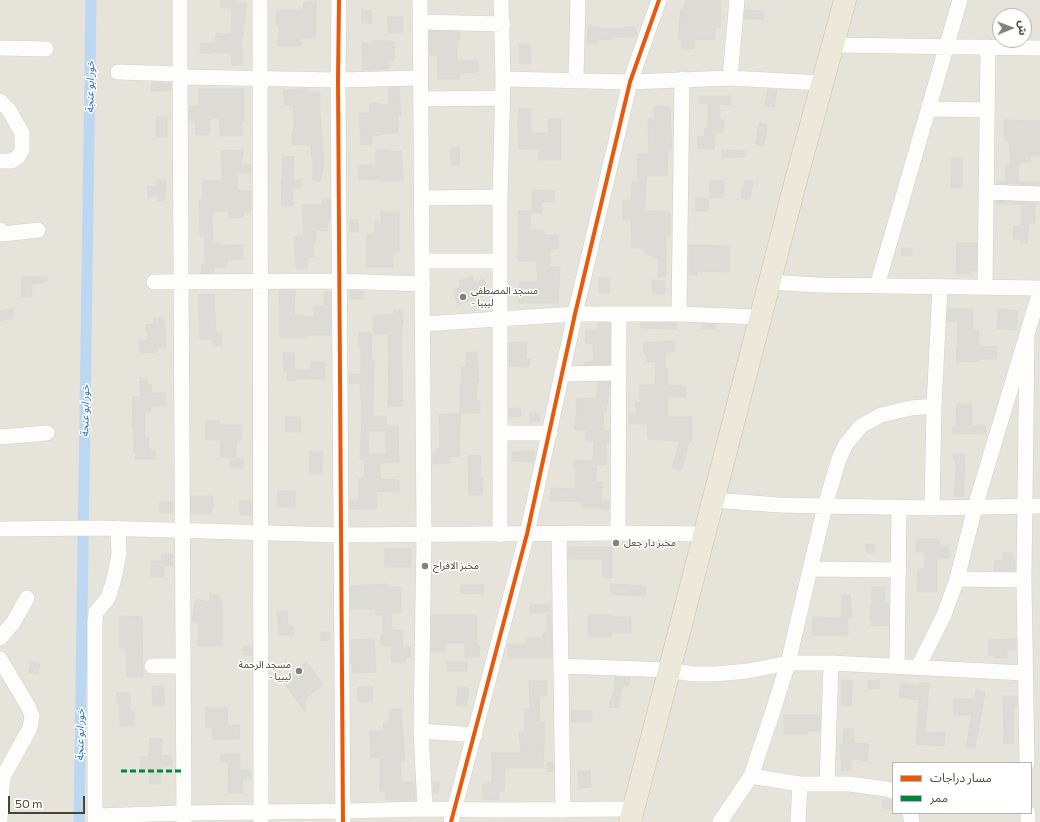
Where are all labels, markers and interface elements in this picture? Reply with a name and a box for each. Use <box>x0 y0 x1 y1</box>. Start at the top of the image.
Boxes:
north arrow <box>992 8 1032 48</box>
text: ش <box>1017 20 1030 35</box>
water label: خور ابو عنجة <box>83 61 97 113</box>
place label: مسجد المصطفى - ليبيا <box>471 285 538 308</box>
marker: مسجد المصطفى - ليبيا <box>458 292 468 302</box>
water label: خور ابو عنجة <box>78 385 92 437</box>
place label: مخبز دار جعل <box>624 537 676 549</box>
marker: مخبز دار جعل <box>611 538 621 548</box>
place label: مخبز الافراح <box>433 560 479 572</box>
marker: مخبز الافراح <box>420 561 430 571</box>
place label: مسجد الرحمة - ليبيا <box>239 659 291 682</box>
marker: مسجد الرحمة - ليبيا <box>294 666 304 676</box>
water label: خور ابو عنجة <box>73 709 87 761</box>
legend <box>892 762 1032 814</box>
text: مسار دراجات <box>930 770 992 784</box>
scale bar <box>10 788 87 814</box>
text: ممر <box>930 790 948 804</box>
text: 50 m <box>15 796 43 810</box>

